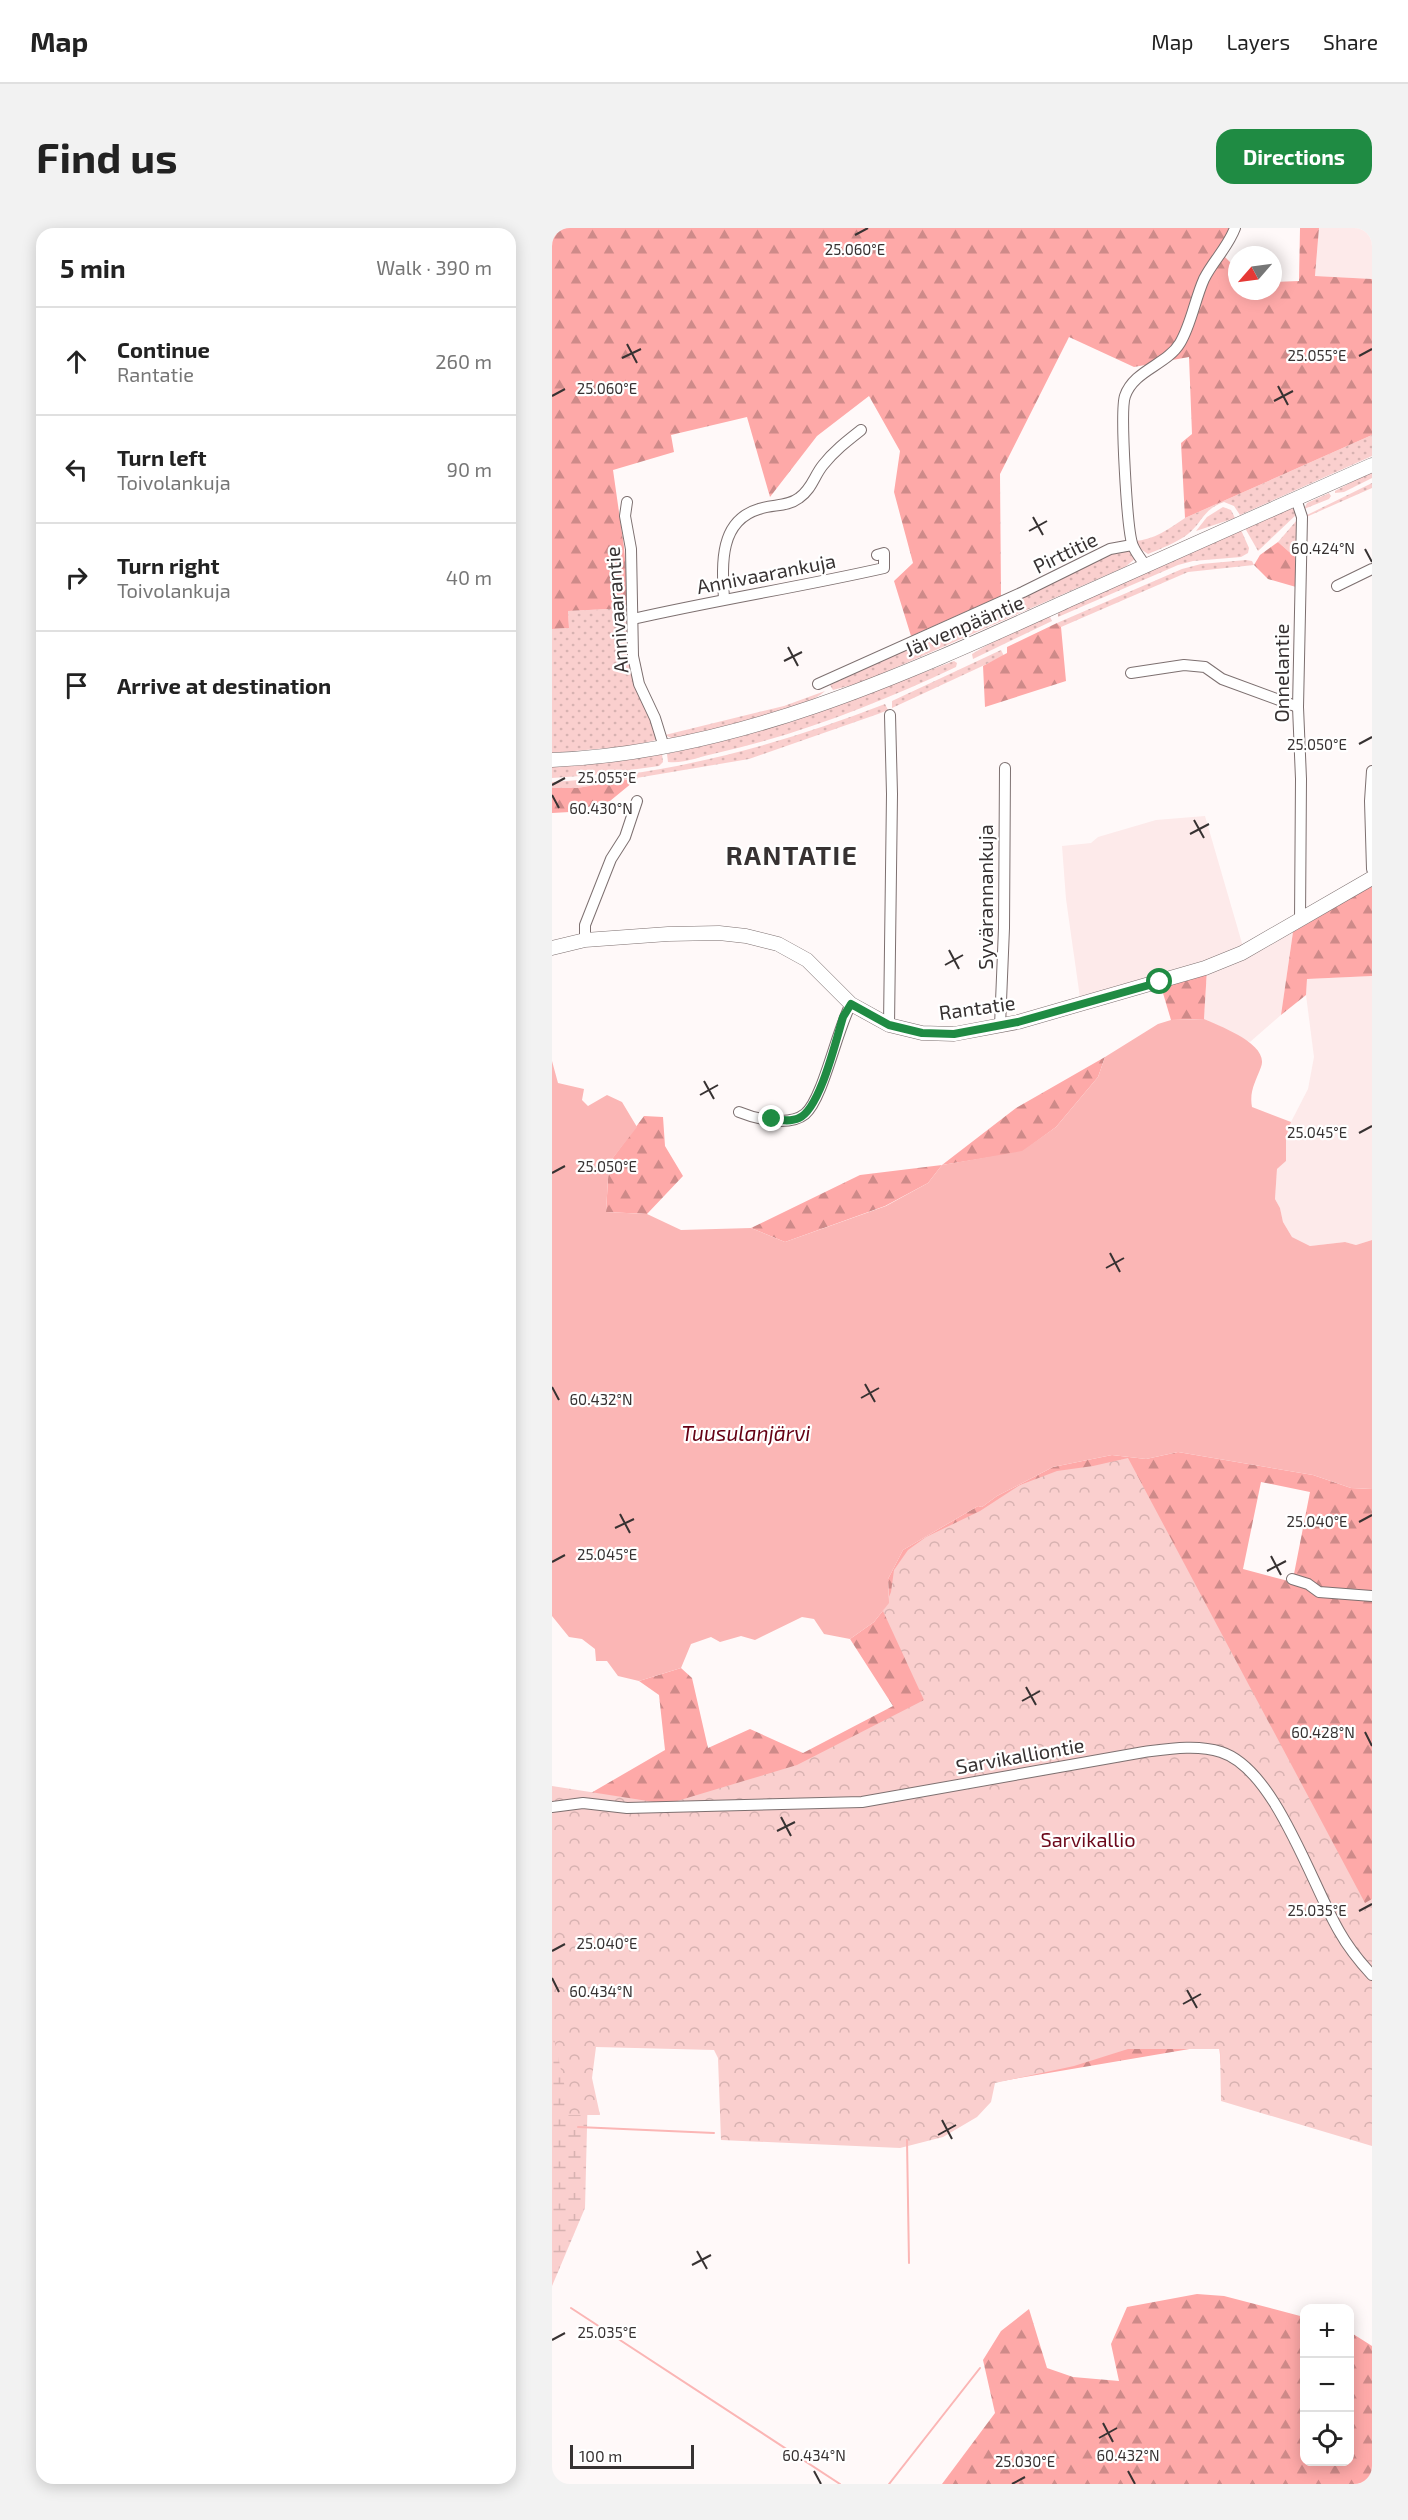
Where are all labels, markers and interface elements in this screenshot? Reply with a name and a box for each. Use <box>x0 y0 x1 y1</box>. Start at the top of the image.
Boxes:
text: Map <box>30 24 88 58</box>
text: Map <box>1151 29 1193 54</box>
text: Layers <box>1226 29 1290 54</box>
text: Share <box>1323 29 1378 54</box>
button: Directions <box>1216 129 1372 184</box>
text: Find us <box>36 131 178 181</box>
text: 25.060°E <box>825 240 885 258</box>
north arrow <box>1228 246 1282 300</box>
text: 5 min <box>60 252 126 283</box>
text: Walk · 390 m <box>376 255 492 279</box>
text: Continue <box>117 336 210 362</box>
icon: ahead <box>60 345 93 378</box>
text: 25.055°E <box>1288 346 1346 364</box>
text: 260 m <box>435 349 492 373</box>
text: Rantatie <box>117 362 194 386</box>
text: 25.060°E <box>577 379 637 397</box>
text: Turn left <box>117 444 206 470</box>
icon: left <box>60 453 93 486</box>
text: 90 m <box>447 457 492 481</box>
text: Toivolankuja <box>117 470 231 494</box>
street label: Pirttitie <box>1029 526 1101 578</box>
text: 60.424°N <box>1291 539 1355 557</box>
street label: Annivaarantie <box>600 546 632 674</box>
street label: Annivaarankuja <box>694 548 838 598</box>
text: Turn right <box>117 552 219 578</box>
icon: right <box>60 561 93 594</box>
text: 40 m <box>446 565 492 589</box>
text: Toivolankuja <box>117 578 231 602</box>
street label: Järvenpääntie <box>901 589 1027 661</box>
street label: Onnelantie <box>1269 623 1293 723</box>
icon: arrive <box>60 669 93 702</box>
text: Arrive at destination <box>117 672 331 698</box>
text: 25.050°E <box>1287 735 1347 753</box>
text: 25.055°E <box>578 768 636 786</box>
text: 60.430°N <box>569 799 633 817</box>
street label: Syvärannankuja <box>973 824 997 970</box>
district label: RANTATIE <box>726 839 858 870</box>
route start <box>1146 968 1172 994</box>
street label: Rantatie <box>937 990 1017 1024</box>
route end <box>758 1105 784 1131</box>
text: 25.045°E <box>1287 1123 1347 1141</box>
text: 25.050°E <box>577 1157 637 1175</box>
text: 60.432°N <box>570 1390 632 1408</box>
water label: Tuusulanjärvi <box>681 1420 811 1446</box>
text: 25.040°E <box>1286 1512 1348 1530</box>
text: 25.045°E <box>577 1545 637 1563</box>
text: 60.428°N <box>1291 1723 1355 1741</box>
street label: Sarvikalliontie <box>954 1732 1086 1778</box>
park label: Sarvikallio <box>1040 1827 1136 1851</box>
text: 25.035°E <box>1287 1901 1347 1919</box>
text: 25.040°E <box>576 1934 638 1952</box>
text: 60.434°N <box>569 1982 633 2000</box>
map controls <box>1300 2304 1354 2466</box>
button: + <box>1300 2304 1354 2358</box>
text: 25.035°E <box>577 2323 637 2341</box>
button: − <box>1300 2358 1354 2412</box>
button: locate <box>1300 2412 1354 2466</box>
scale bar <box>570 2442 694 2470</box>
text: 100 m <box>579 2446 622 2465</box>
text: 60.434°N <box>782 2446 846 2464</box>
text: 60.432°N <box>1097 2446 1159 2464</box>
text: 25.030°E <box>995 2452 1055 2470</box>

